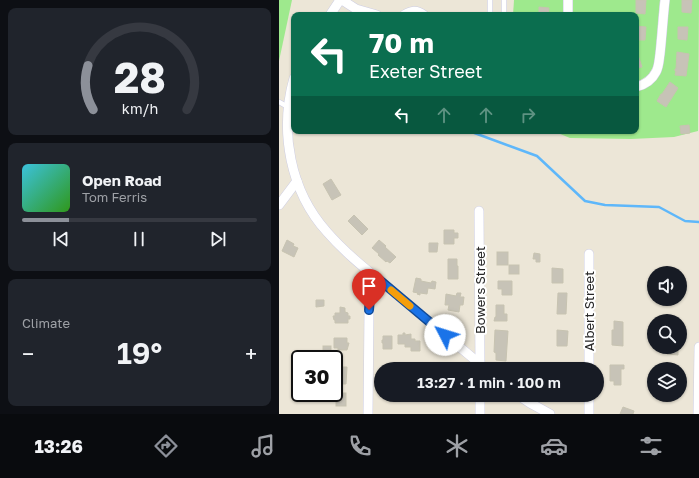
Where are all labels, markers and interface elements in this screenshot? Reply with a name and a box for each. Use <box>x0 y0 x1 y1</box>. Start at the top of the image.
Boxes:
text: 70 m <box>369 26 434 59</box>
icon: left <box>303 28 355 80</box>
text: 28 <box>114 51 166 101</box>
text: Exeter Street <box>369 60 482 82</box>
text: km/h <box>121 99 158 116</box>
icon: left <box>391 104 413 126</box>
icon: ahead <box>433 104 455 126</box>
icon: ahead <box>475 104 497 126</box>
icon: right <box>517 104 539 126</box>
text: Open Road <box>82 171 162 189</box>
text: Tom Ferris <box>82 189 147 205</box>
icon: previous <box>50 228 72 250</box>
icon: pause <box>128 228 150 250</box>
icon: next <box>207 228 229 250</box>
street label: Bowers Street <box>472 246 488 334</box>
map controls <box>647 266 687 402</box>
button: sound <box>647 266 687 306</box>
pin <box>352 269 386 310</box>
street label: Albert Street <box>581 271 597 351</box>
icon: arrive <box>358 275 380 297</box>
position arrow <box>424 314 466 356</box>
button: search <box>647 314 687 354</box>
text: Climate <box>22 315 70 331</box>
text: 19° <box>117 335 162 371</box>
text: − <box>22 340 34 367</box>
text: + <box>245 340 257 367</box>
speed limit sign: 30 <box>291 350 343 402</box>
button: layers <box>647 362 687 402</box>
text: 13:27 · 1 min · 100 m <box>417 373 561 391</box>
icon: directions <box>152 432 180 460</box>
icon: music <box>249 432 277 460</box>
icon: phone <box>346 432 374 460</box>
icon: climate <box>443 432 471 460</box>
icon: car <box>540 432 568 460</box>
icon: filters <box>637 432 665 460</box>
text: 13:26 <box>34 435 83 457</box>

